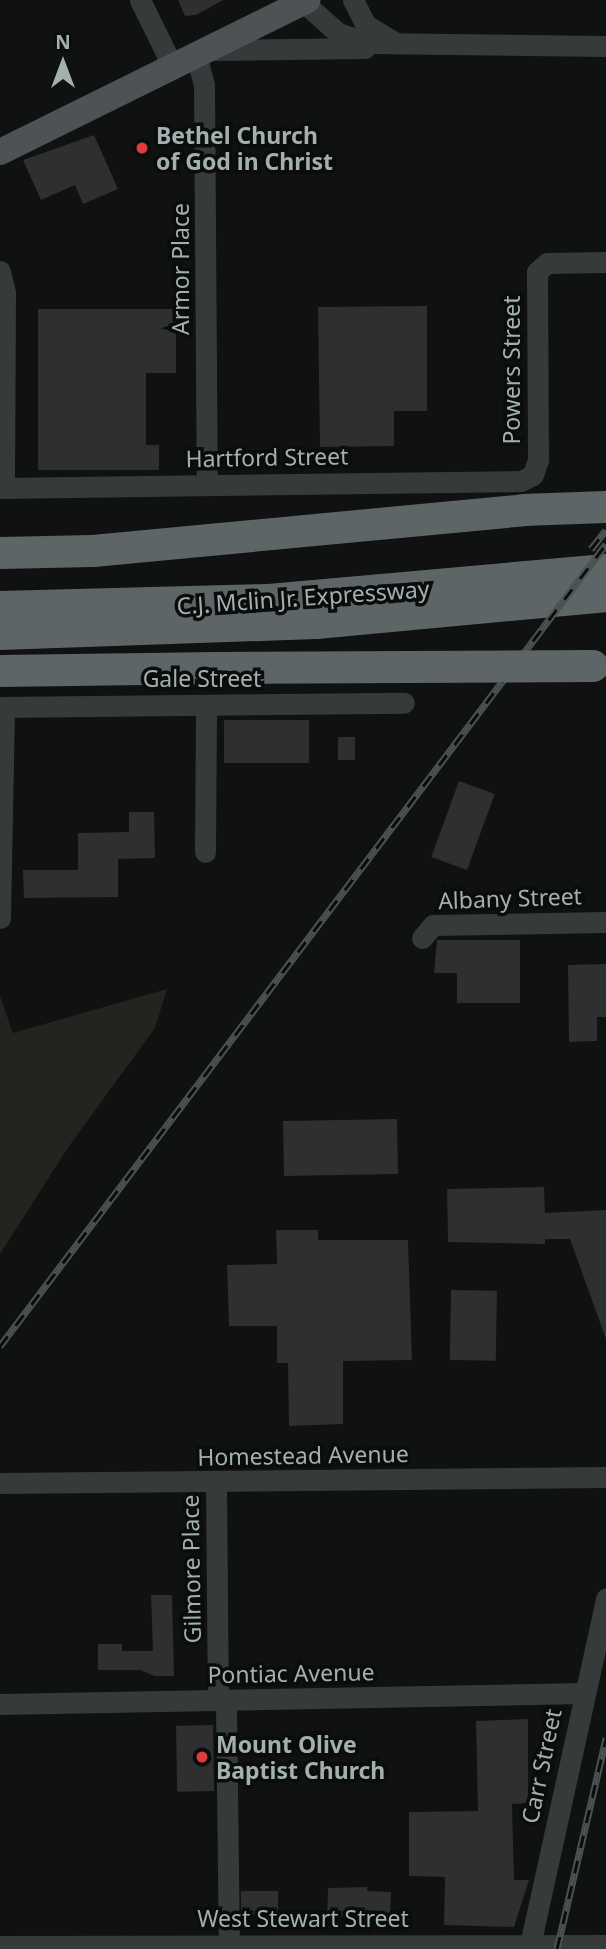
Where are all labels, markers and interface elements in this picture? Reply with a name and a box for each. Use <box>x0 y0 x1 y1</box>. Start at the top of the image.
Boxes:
north arrow <box>28 28 98 98</box>
text: N <box>55 29 71 55</box>
place label: Bethel Church of God in Christ <box>156 121 333 175</box>
marker: Bethel Church of God in Christ <box>134 140 150 156</box>
street label: Armor Place <box>166 203 194 335</box>
street label: Powers Street <box>497 295 525 445</box>
street label: Hartford Street <box>185 442 349 472</box>
street label: C.J. Mclin Jr. Expressway <box>176 574 430 620</box>
street label: Gale Street <box>143 664 261 692</box>
street label: Albany Street <box>438 882 582 914</box>
street label: Homestead Avenue <box>197 1439 409 1471</box>
street label: Gilmore Place <box>176 1494 206 1644</box>
street label: Pontiac Avenue <box>207 1658 375 1688</box>
street label: Carr Street <box>515 1706 567 1826</box>
place label: Mount Olive Baptist Church <box>216 1730 385 1784</box>
marker: Mount Olive Baptist Church <box>194 1749 210 1765</box>
street label: West Stewart Street <box>197 1904 409 1932</box>

